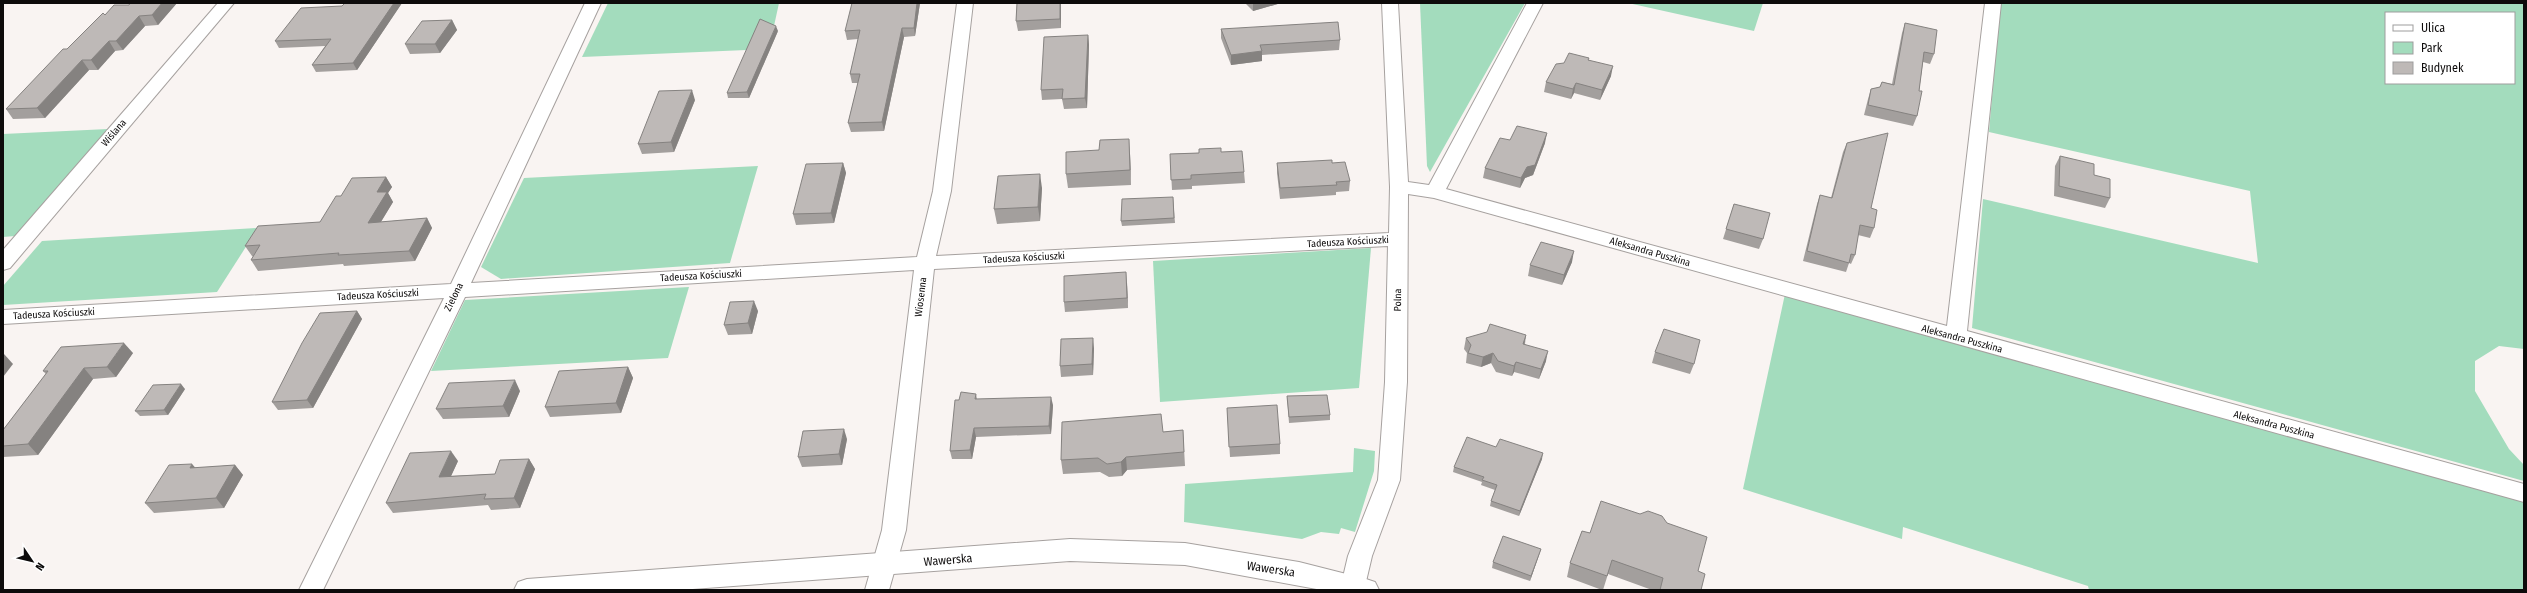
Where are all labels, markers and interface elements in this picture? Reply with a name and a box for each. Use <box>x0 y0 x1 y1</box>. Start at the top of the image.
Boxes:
legend <box>2385 12 2515 84</box>
text: Ulica <box>2421 21 2445 35</box>
text: Park <box>2421 41 2443 55</box>
text: Budynek <box>2421 61 2464 75</box>
street label: Wiślana <box>99 117 129 149</box>
street label: Tadeusza Kościuszki <box>1307 234 1389 250</box>
street label: Aleksandra Puszkina <box>1608 235 1692 269</box>
street label: Tadeusza Kościuszki <box>983 250 1065 266</box>
street label: Tadeusza Kościuszki <box>660 268 742 284</box>
street label: Wiosenna <box>913 276 929 318</box>
street label: Zielona <box>442 281 466 313</box>
street label: Tadeusza Kościuszki <box>337 287 419 303</box>
street label: Polna <box>1392 288 1404 312</box>
street label: Tadeusza Kościuszki <box>13 306 95 322</box>
street label: Aleksandra Puszkina <box>1920 322 2004 356</box>
street label: Aleksandra Puszkina <box>2232 408 2316 442</box>
north arrow <box>12 541 52 581</box>
street label: Wawerska <box>923 551 973 569</box>
street label: Wawerska <box>1246 558 1296 580</box>
text: N <box>33 560 47 573</box>

